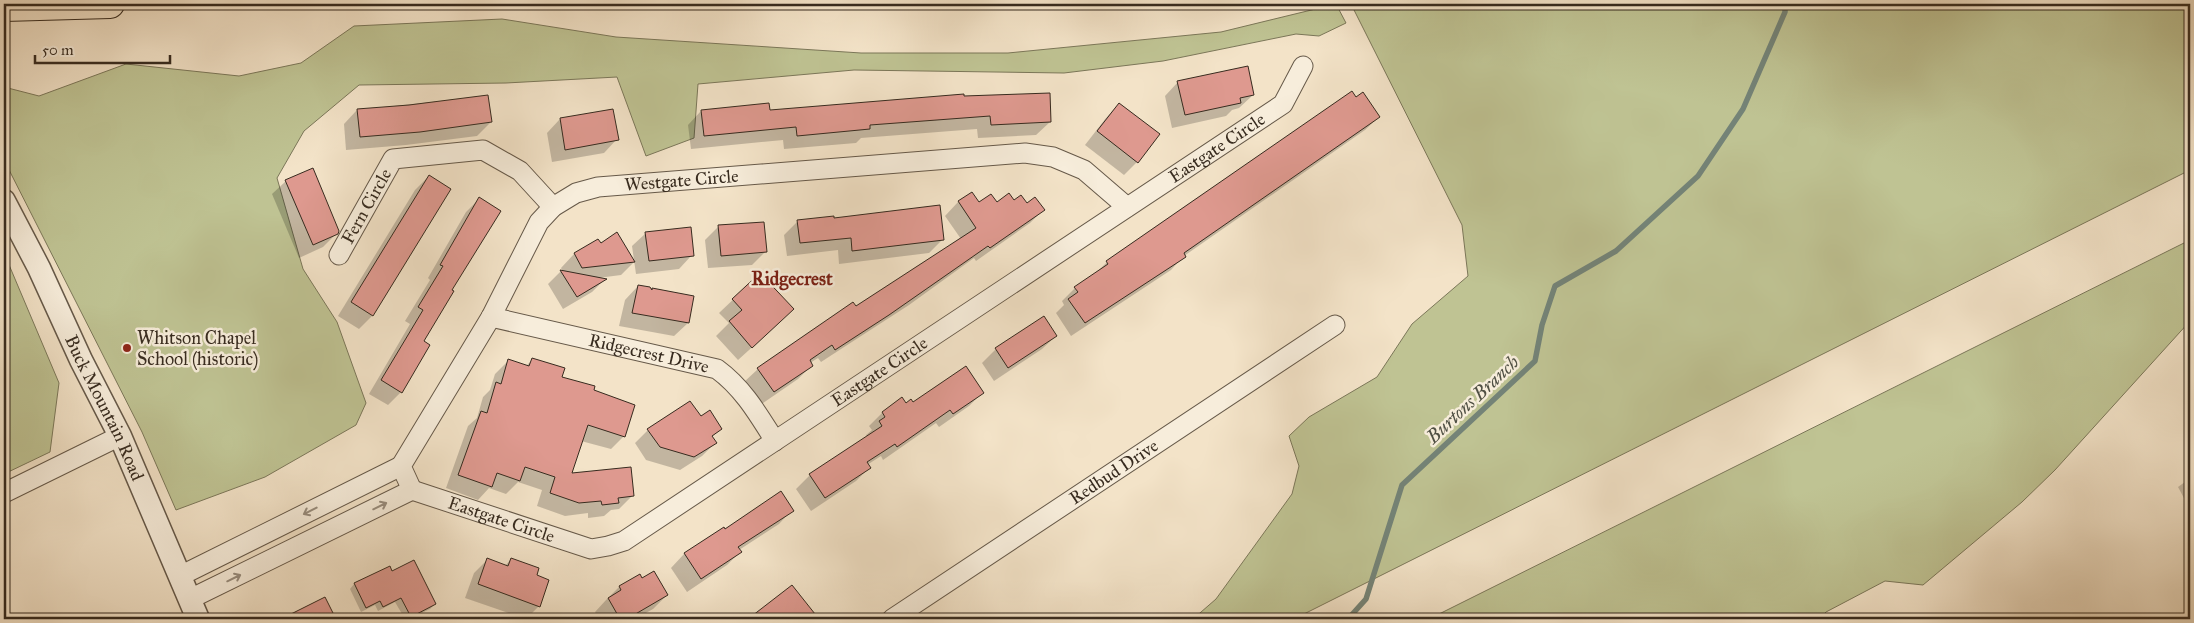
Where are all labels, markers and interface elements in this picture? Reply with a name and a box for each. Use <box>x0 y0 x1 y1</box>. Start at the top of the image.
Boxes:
scale bar <box>35 32 170 64</box>
text: 50 m <box>42 41 74 59</box>
street label: Eastgate Circle <box>1165 108 1269 188</box>
street label: Fern Circle <box>337 165 396 248</box>
street label: Westgate Circle <box>624 165 739 196</box>
district label: Ridgecrest <box>751 267 833 291</box>
place label: Whitson Chapel School (historic) <box>137 327 258 371</box>
street label: Ridgecrest Drive <box>587 329 711 378</box>
street label: Buck Mountain Road <box>60 332 149 484</box>
street label: Eastgate Circle <box>827 332 932 411</box>
marker: Whitson Chapel School (historic) <box>121 342 133 354</box>
water label: Burtons Branch <box>1420 351 1523 449</box>
street label: Redbud Drive <box>1065 435 1162 509</box>
street label: Eastgate Circle <box>445 492 557 547</box>
one-way arrow <box>372 501 387 510</box>
one-way arrow <box>303 507 318 516</box>
one-way arrow <box>226 572 241 582</box>

